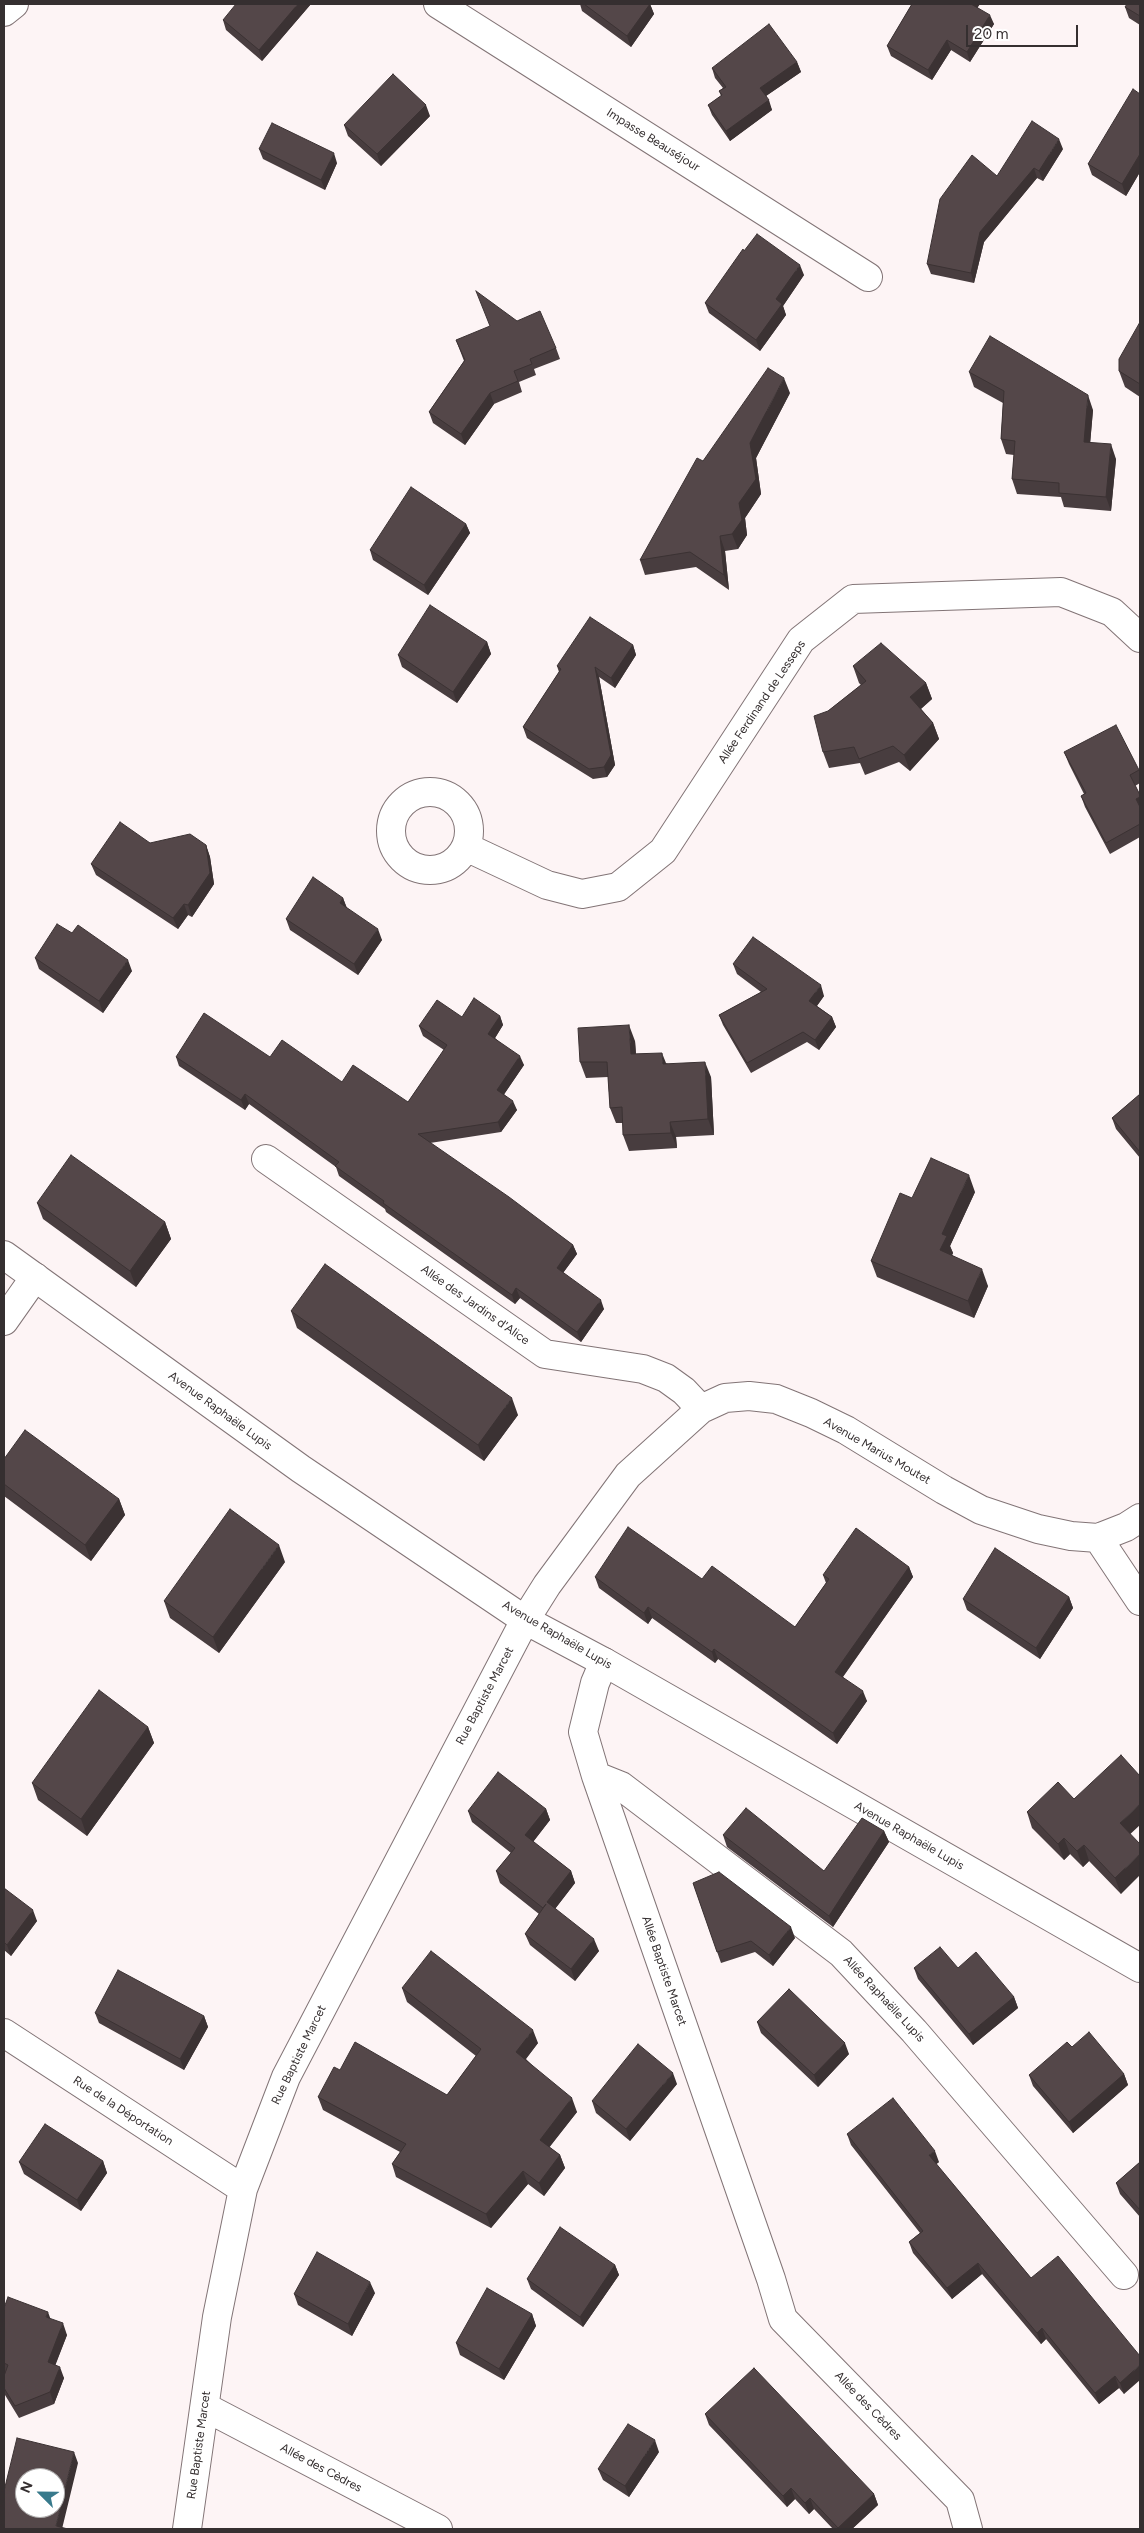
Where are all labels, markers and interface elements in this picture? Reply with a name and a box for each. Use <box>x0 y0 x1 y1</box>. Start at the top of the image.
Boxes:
scale bar <box>969 15 1082 47</box>
text: 20 m <box>974 25 1008 43</box>
street label: Impasse Beauséjour <box>604 105 702 175</box>
street label: Allée Ferdinand de Lesseps <box>715 638 809 766</box>
street label: Allée des Jardins d'Alice <box>418 1262 532 1348</box>
street label: Avenue Raphaële Lupis <box>166 1369 274 1453</box>
street label: Avenue Marius Moutet <box>821 1414 933 1488</box>
street label: Avenue Raphaële Lupis <box>500 1598 614 1672</box>
street label: Rue Baptiste Marcet <box>453 1644 517 1748</box>
street label: Avenue Raphaële Lupis <box>852 1799 966 1873</box>
street label: Allée Baptiste Marcet <box>638 1914 690 2028</box>
street label: Allée Raphaëlle Lupis <box>840 1953 928 2045</box>
street label: Rue Baptiste Marcet <box>269 2003 329 2107</box>
street label: Rue de la Déportation <box>70 2073 176 2149</box>
street label: Allée des Cèdres <box>832 2369 904 2443</box>
street label: Rue Baptiste Marcet <box>184 2390 214 2500</box>
street label: Allée des Cèdres <box>278 2440 364 2496</box>
north arrow <box>15 2468 65 2518</box>
text: N <box>17 2479 37 2496</box>

